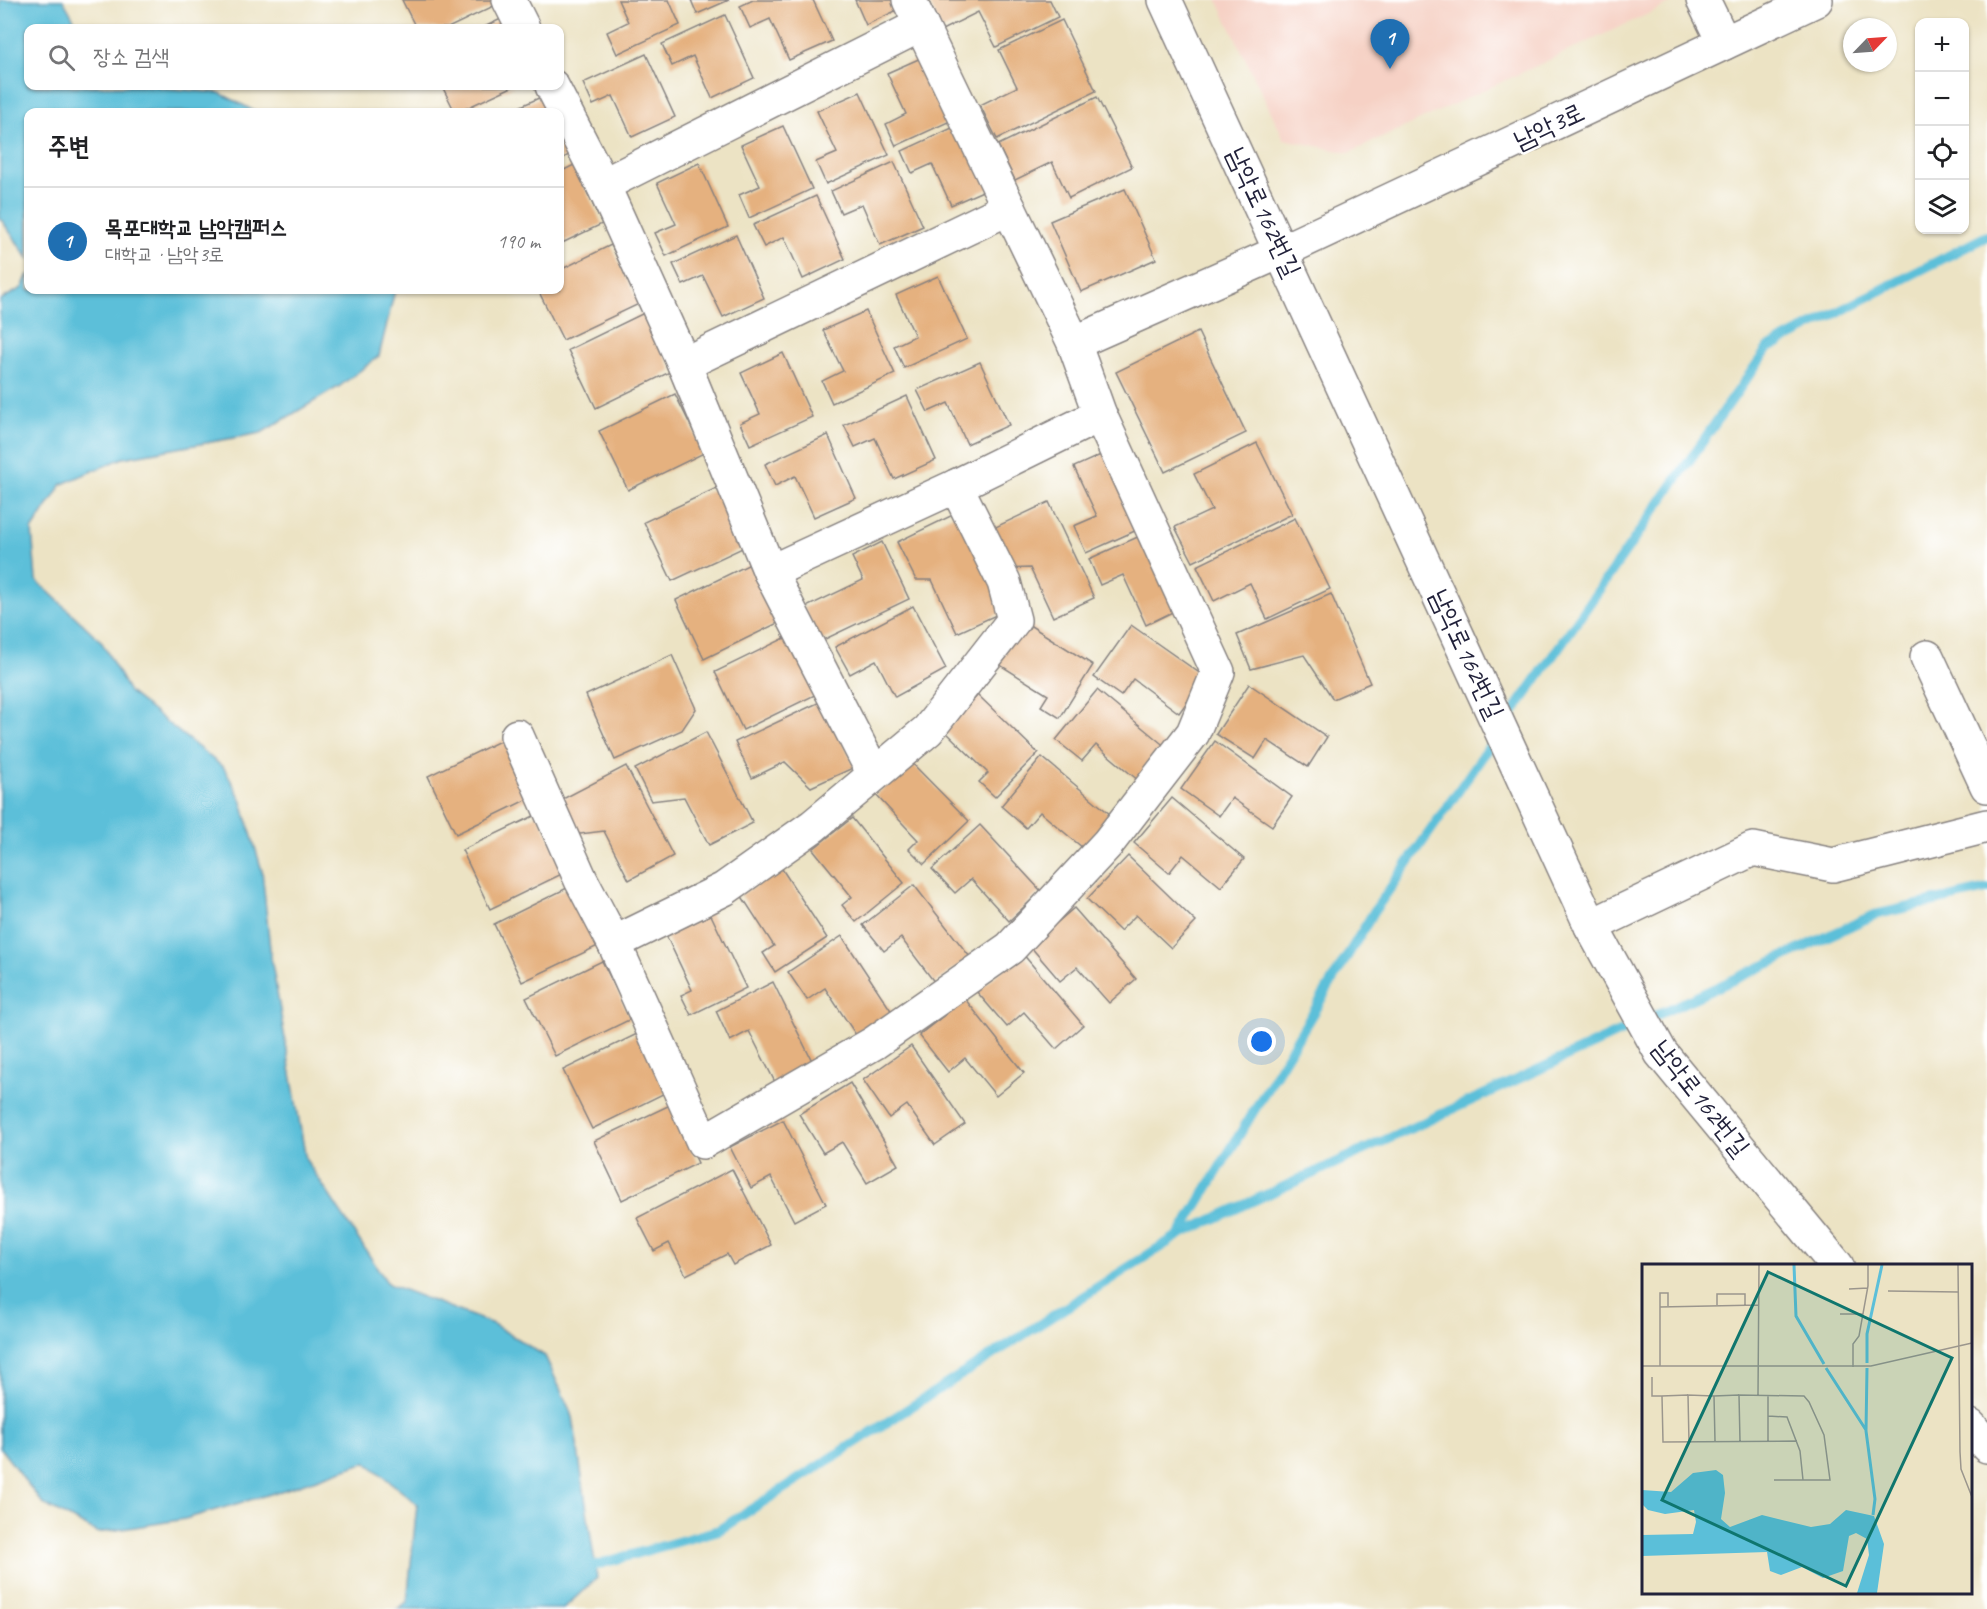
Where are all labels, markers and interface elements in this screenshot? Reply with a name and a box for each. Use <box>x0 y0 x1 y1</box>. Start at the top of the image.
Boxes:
north arrow <box>1843 18 1897 72</box>
map controls <box>1915 18 1969 234</box>
button: + <box>1915 18 1969 72</box>
pin: 1 <box>1370 20 1410 69</box>
search box <box>24 24 564 90</box>
icon: search <box>45 41 78 74</box>
text: 장소 검색 <box>93 43 169 71</box>
button: − <box>1915 72 1969 126</box>
street label: 남악3로 <box>1508 95 1590 157</box>
button: locate <box>1915 126 1969 180</box>
text: 주변 <box>48 130 90 163</box>
street label: 남악로162번길 <box>1220 142 1309 282</box>
button: layers <box>1915 180 1969 234</box>
text: 목포대학교 남악캠퍼스 <box>105 214 287 242</box>
text: 1 <box>63 229 72 254</box>
text: 190 m <box>497 229 540 254</box>
text: 대학교 · 남악3로 <box>105 242 224 267</box>
street label: 남악로162번길 <box>1423 584 1512 724</box>
your location <box>1247 1027 1276 1056</box>
street label: 남악로162번길 <box>1645 1033 1757 1163</box>
inset map <box>1642 1264 1972 1594</box>

